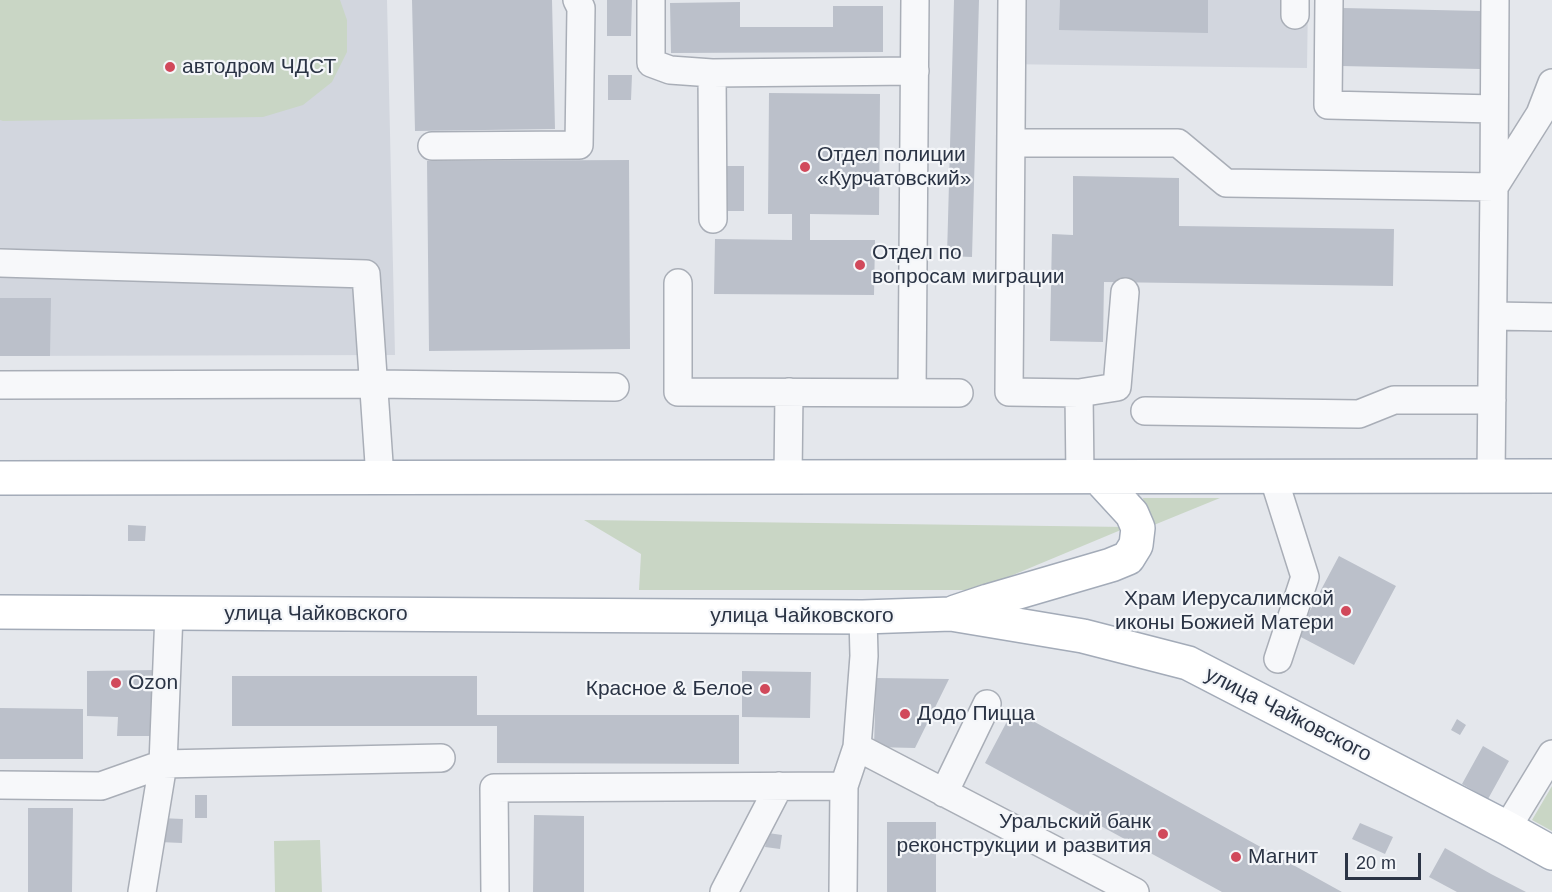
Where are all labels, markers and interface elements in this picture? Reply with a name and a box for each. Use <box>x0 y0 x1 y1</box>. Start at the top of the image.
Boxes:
place label: автодром ЧДСТ <box>182 54 336 80</box>
marker: автодром ЧДСТ <box>163 60 177 74</box>
place label: Отдел полиции «Курчатовский» <box>817 142 971 192</box>
marker: Отдел полиции «Курчатовский» <box>798 160 812 174</box>
place label: Отдел по вопросам миграции <box>872 240 1064 290</box>
marker: Отдел по вопросам миграции <box>853 258 867 272</box>
place label: Храм Иерусалимской иконы Божией Матери <box>1115 586 1334 636</box>
street label: улица Чайковского <box>224 601 408 627</box>
street label: улица Чайковского <box>710 603 894 629</box>
marker: Храм Иерусалимской иконы Божией Матери <box>1339 604 1353 618</box>
street label: улица Чайковского <box>1201 662 1375 768</box>
place label: Ozon <box>128 670 178 696</box>
marker: Ozon <box>109 676 123 690</box>
place label: Красное & Белое <box>586 676 753 702</box>
marker: Красное & Белое <box>758 682 772 696</box>
place label: Додо Пицца <box>917 701 1035 727</box>
marker: Додо Пицца <box>898 707 912 721</box>
place label: Уральский банк реконструкции и развития <box>896 809 1151 859</box>
marker: Уральский банк реконструкции и развития <box>1156 827 1170 841</box>
scale bar <box>1348 841 1424 879</box>
place label: Магнит <box>1248 844 1318 870</box>
marker: Магнит <box>1229 850 1243 864</box>
text: 20 m <box>1356 853 1396 873</box>

